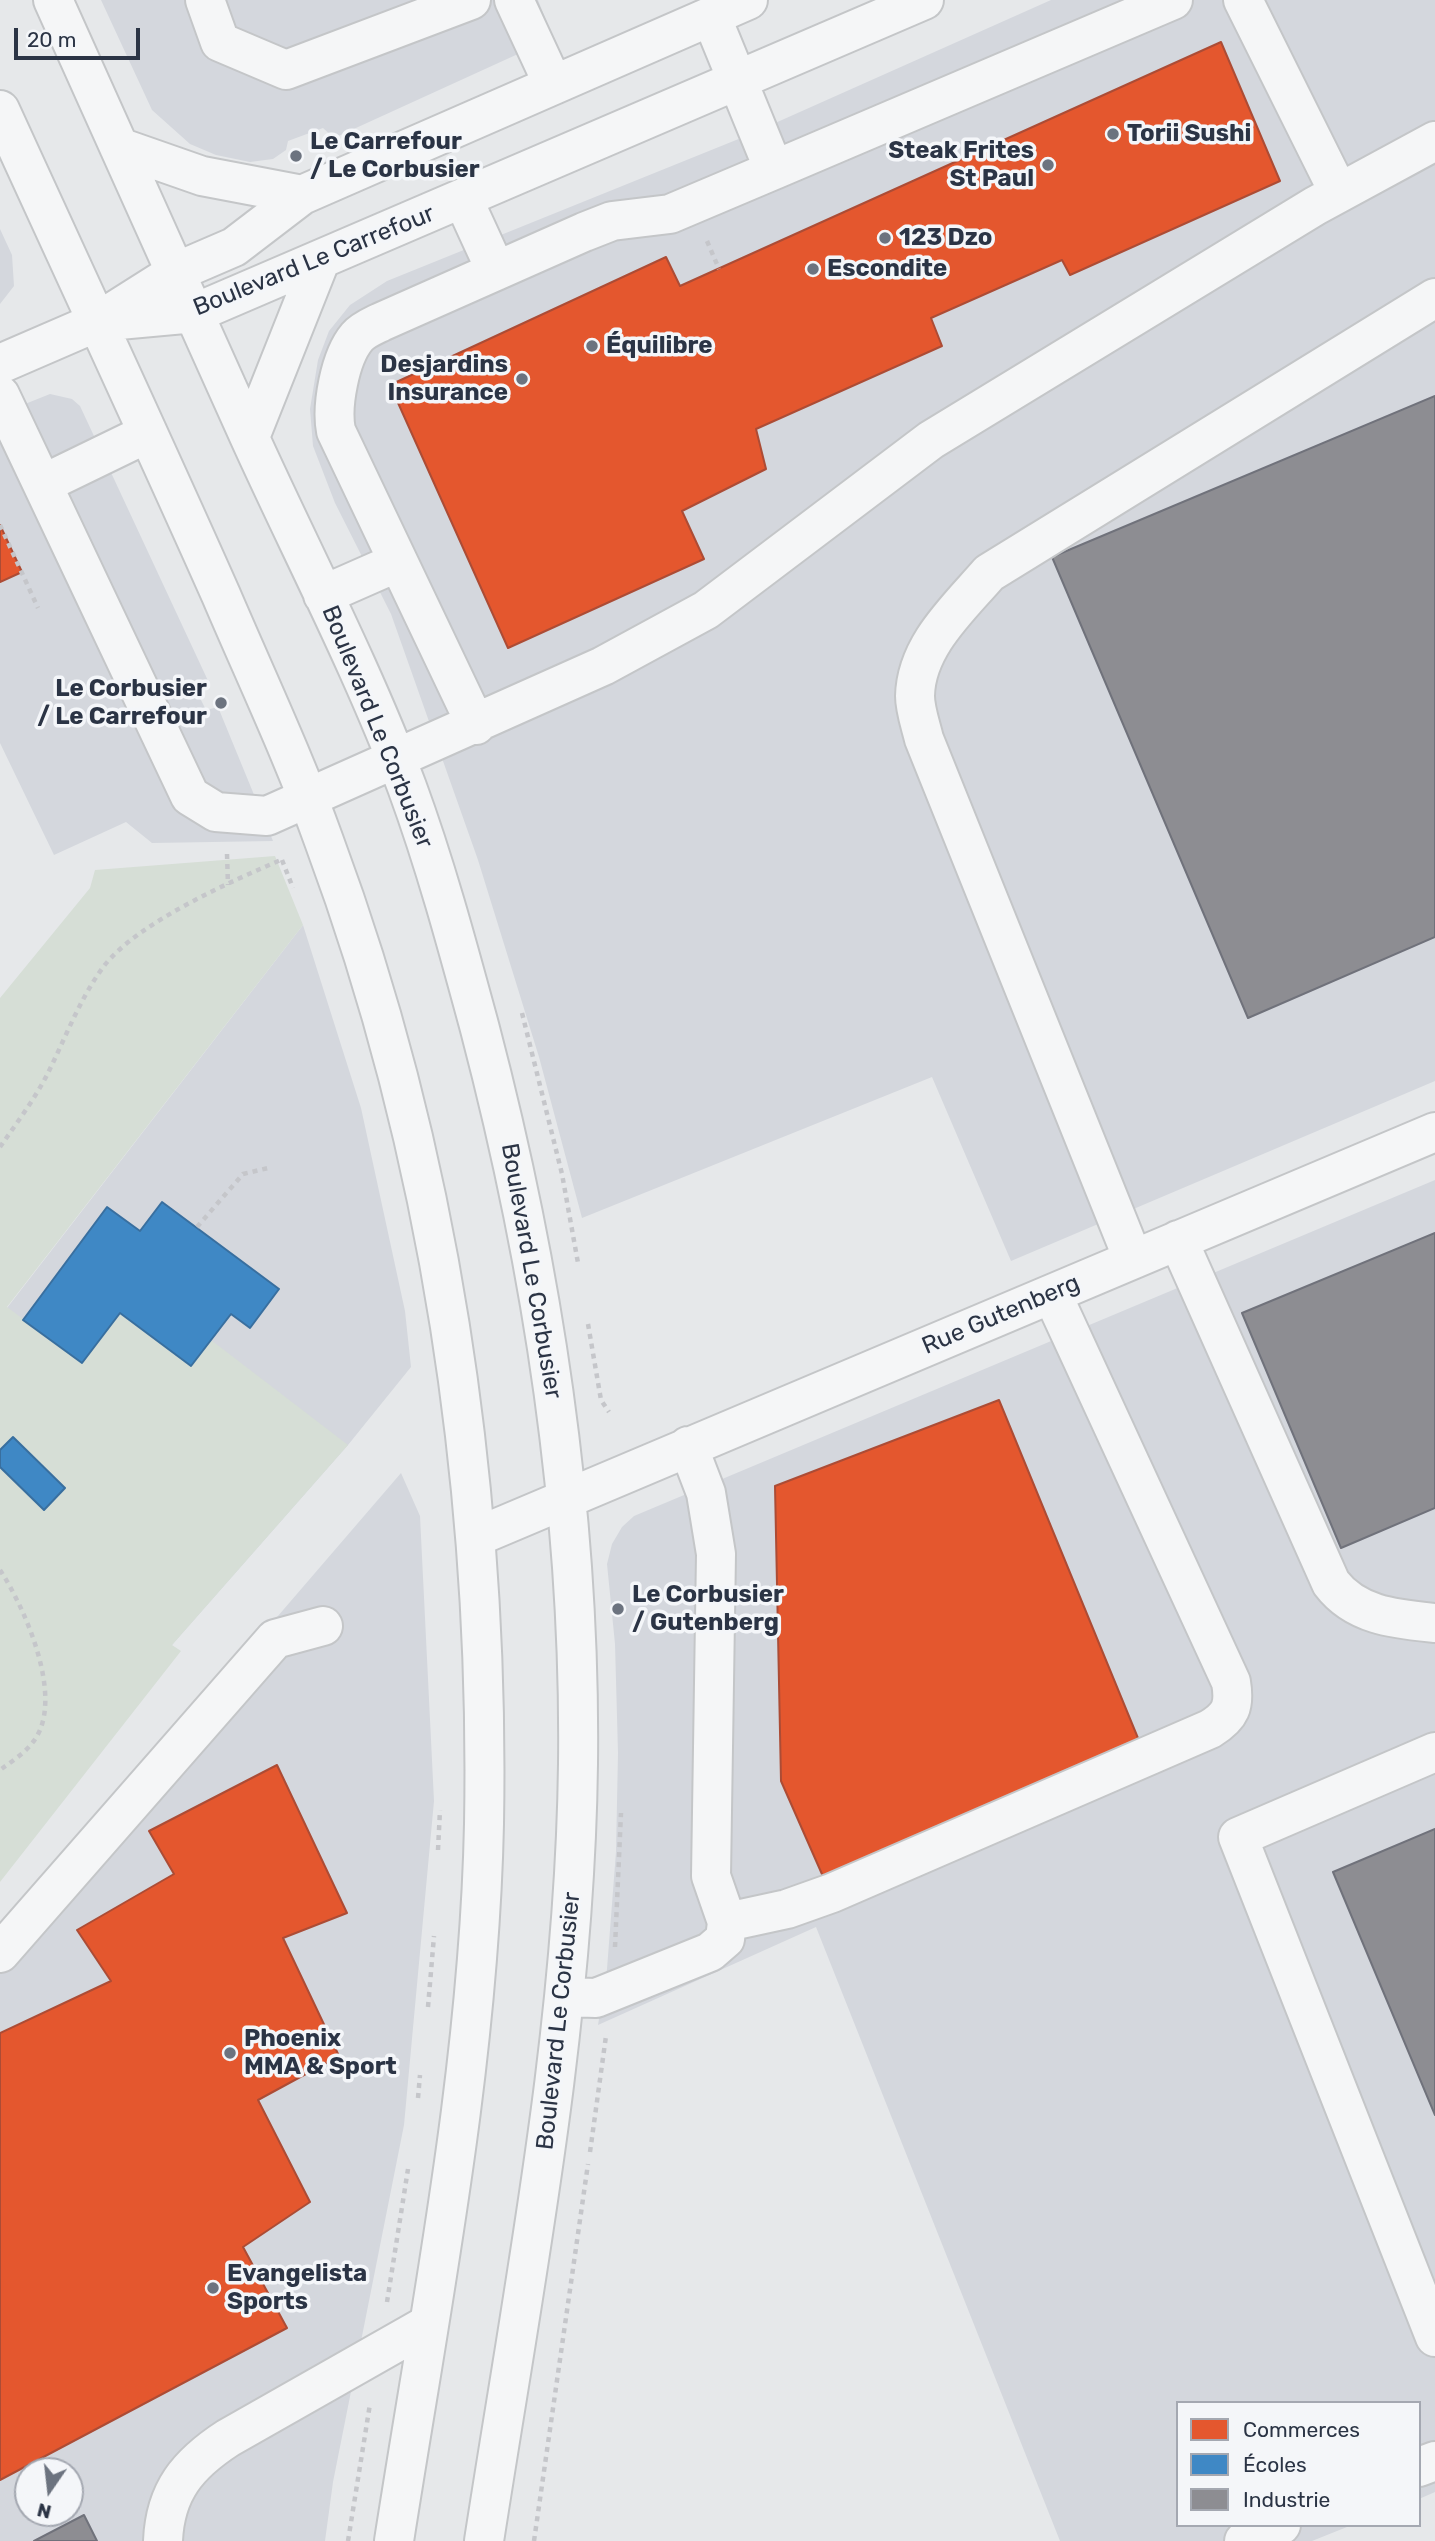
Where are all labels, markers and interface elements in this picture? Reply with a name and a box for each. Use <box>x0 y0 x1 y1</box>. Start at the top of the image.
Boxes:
scale bar <box>18 14 144 58</box>
text: 20 m <box>27 27 76 52</box>
place label: Torii Sushi <box>1127 120 1251 148</box>
marker: Torii Sushi <box>1105 126 1121 142</box>
place label: Le Carrefour / Le Corbusier <box>310 128 480 184</box>
place label: Steak Frites St Paul <box>888 137 1034 193</box>
marker: Le Carrefour / Le Corbusier <box>288 148 304 164</box>
marker: Steak Frites St Paul <box>1040 157 1056 173</box>
street label: Boulevard Le Carrefour <box>189 199 439 323</box>
place label: 123 Dzo <box>899 224 992 252</box>
marker: 123 Dzo <box>877 230 893 246</box>
place label: Escondite <box>827 255 947 283</box>
marker: Escondite <box>805 261 821 277</box>
place label: Équilibre <box>606 332 713 360</box>
marker: Équilibre <box>584 338 600 354</box>
place label: Desjardins Insurance <box>380 351 508 407</box>
marker: Desjardins Insurance <box>514 371 530 387</box>
street label: Boulevard Le Corbusier <box>315 602 439 852</box>
place label: Le Corbusier / Le Carrefour <box>37 675 207 731</box>
marker: Le Corbusier / Le Carrefour <box>213 695 229 711</box>
street label: Boulevard Le Corbusier <box>494 1141 568 1401</box>
street label: Rue Gutenberg <box>918 1269 1084 1361</box>
place label: Le Corbusier / Gutenberg <box>632 1581 784 1637</box>
marker: Le Corbusier / Gutenberg <box>610 1601 626 1617</box>
street label: Boulevard Le Corbusier <box>531 1891 587 2151</box>
place label: Phoenix MMA & Sport <box>244 2025 397 2081</box>
marker: Phoenix MMA & Sport <box>222 2045 238 2061</box>
place label: Evangelista Sports <box>227 2260 367 2316</box>
marker: Evangelista Sports <box>205 2280 221 2296</box>
legend <box>1176 2401 1421 2527</box>
text: Commerces <box>1243 2417 1360 2442</box>
text: Écoles <box>1243 2452 1307 2477</box>
north arrow <box>14 2457 84 2527</box>
text: Industrie <box>1243 2487 1330 2512</box>
text: N <box>35 2498 54 2524</box>

